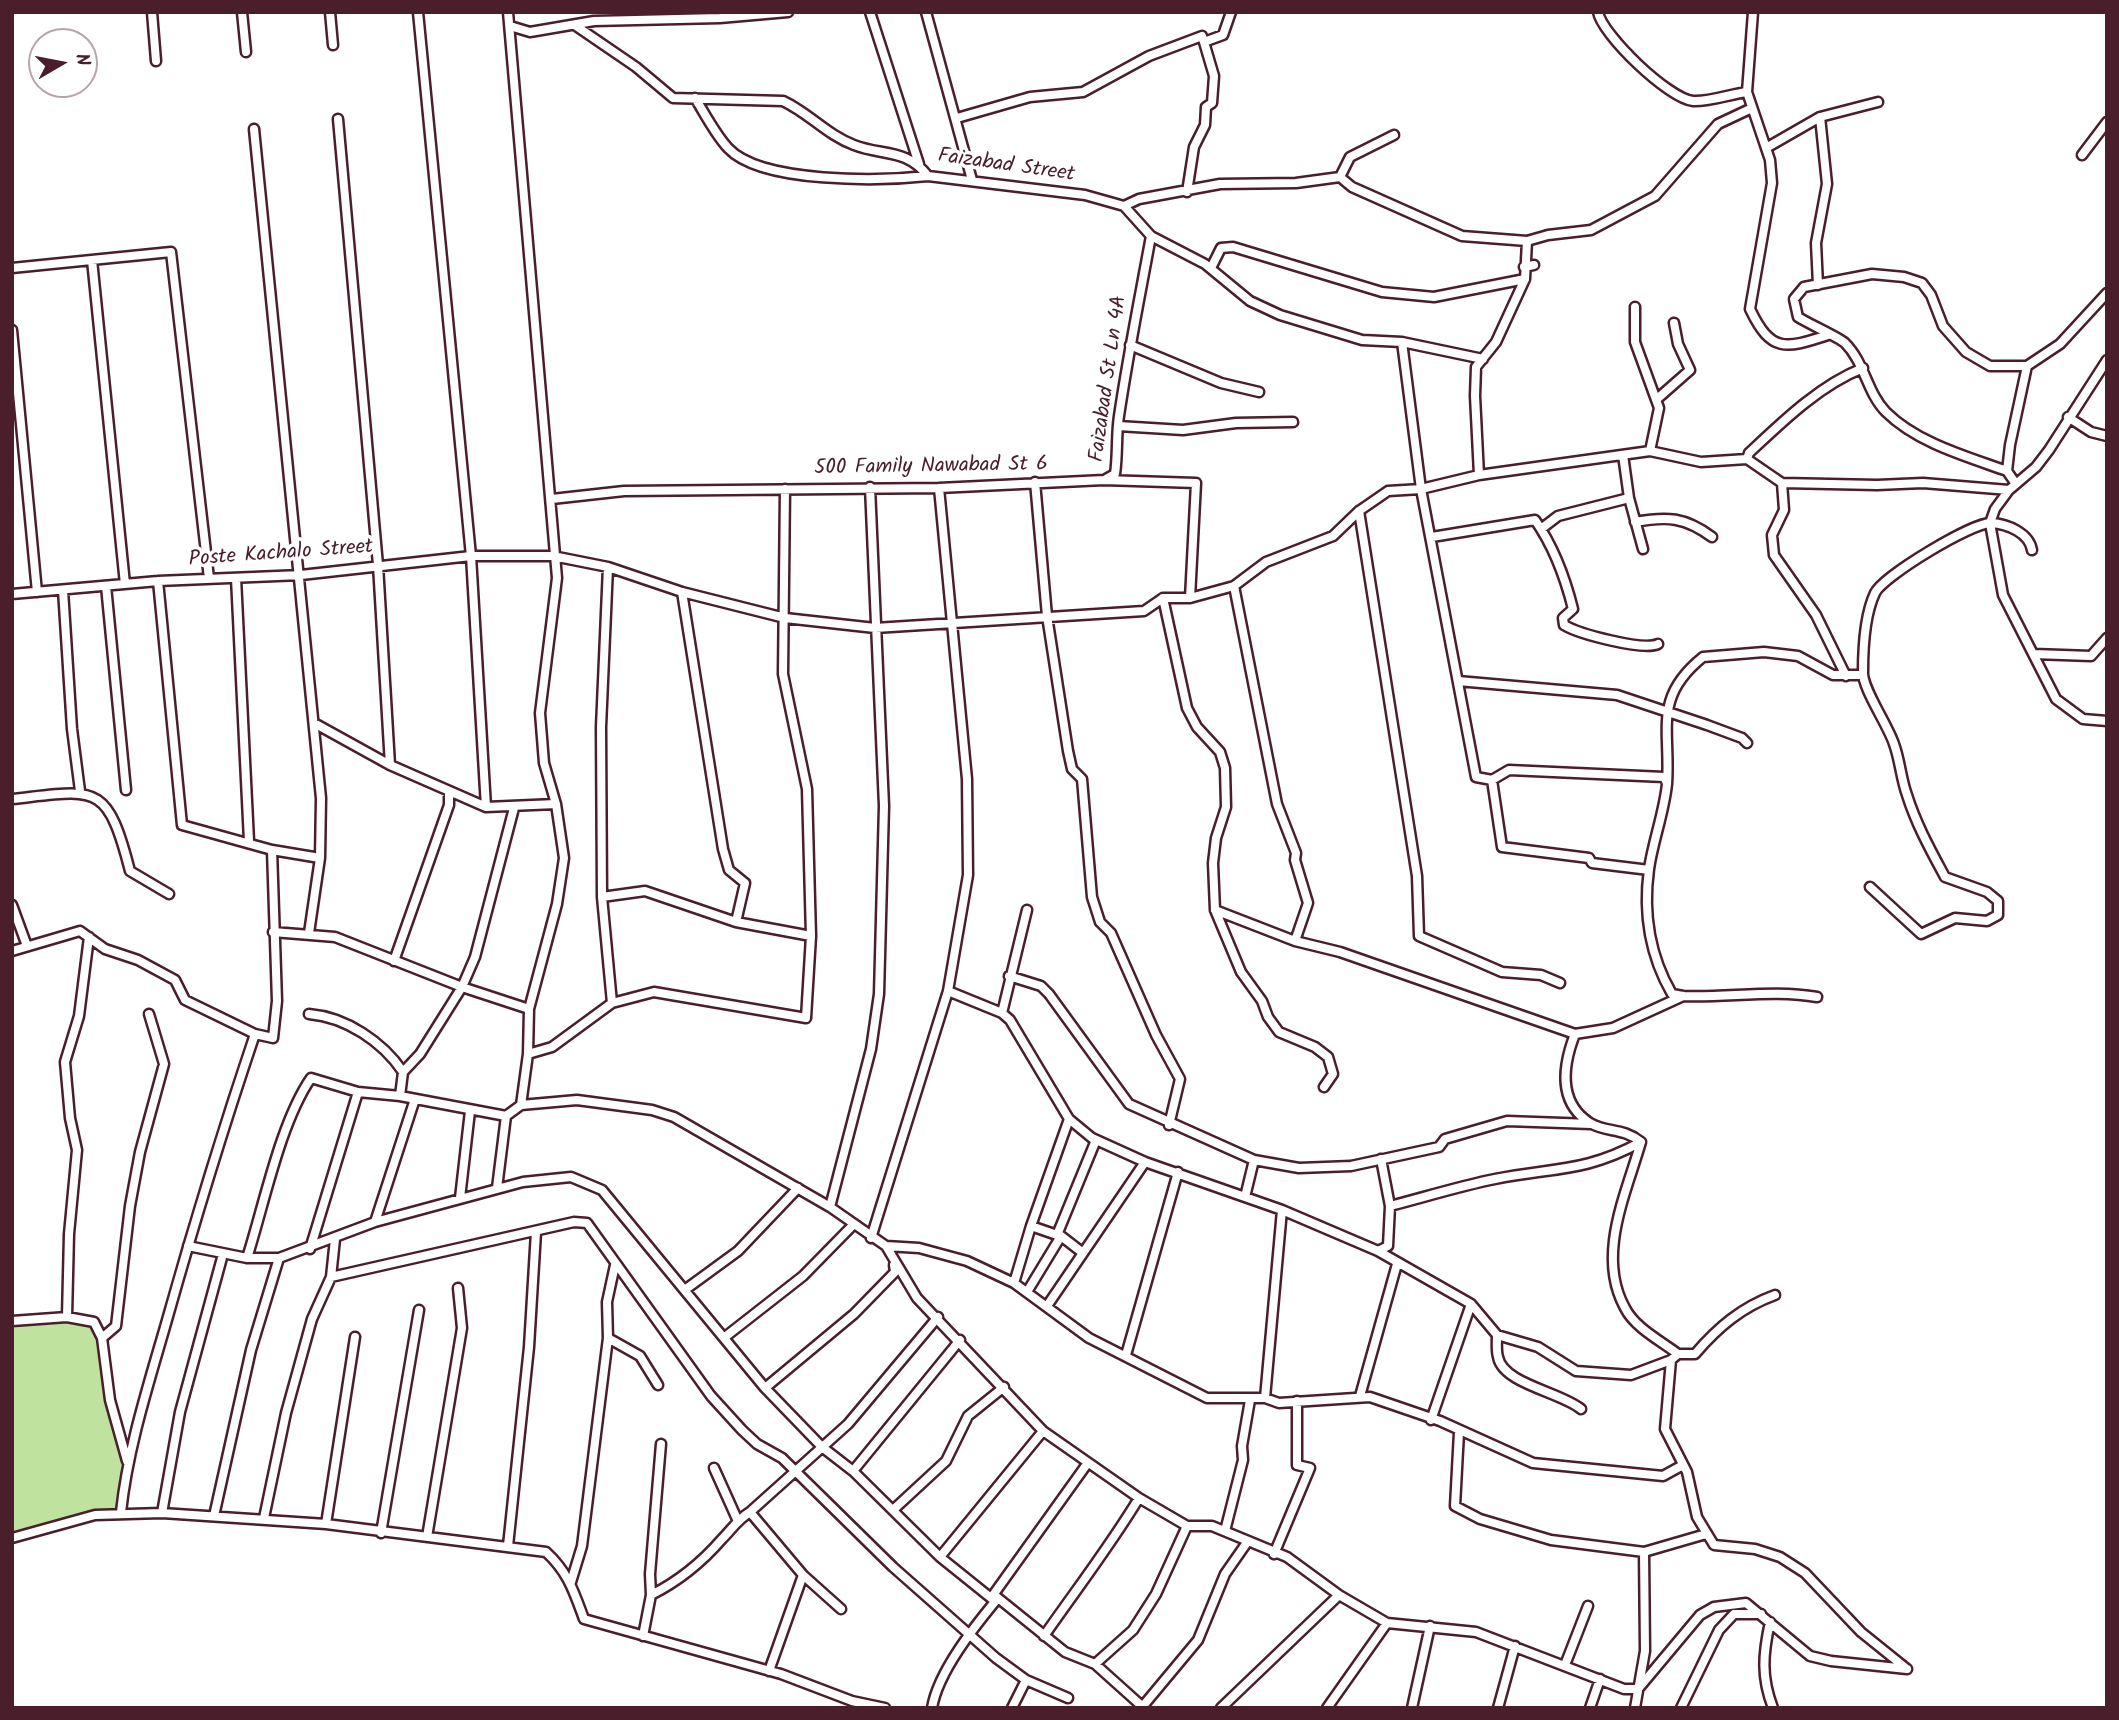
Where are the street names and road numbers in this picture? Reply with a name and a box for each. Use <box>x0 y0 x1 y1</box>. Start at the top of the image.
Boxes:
street label: Faizabad Street <box>936 145 1076 189</box>
street label: Faizabad St Ln 4A <box>1086 294 1134 464</box>
street label: 500 Family Nawabad St 6 <box>814 453 1048 483</box>
street label: Poste Kachalo Street <box>188 536 374 574</box>

